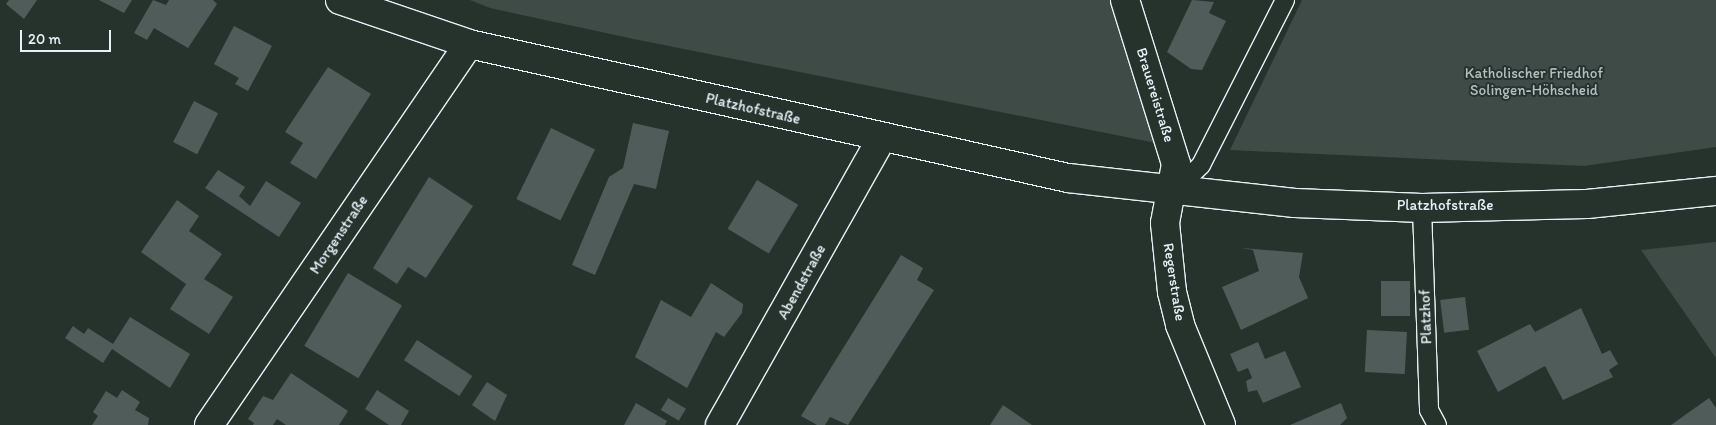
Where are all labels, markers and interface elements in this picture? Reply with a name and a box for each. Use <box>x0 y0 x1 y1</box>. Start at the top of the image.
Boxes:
scale bar <box>22 20 114 52</box>
text: 20 m <box>28 30 61 48</box>
street label: Brauereistraße <box>1132 46 1178 144</box>
park label: Katholischer Friedhof Solingen-Höhscheid <box>1465 64 1603 99</box>
street label: Platzhofstraße <box>704 89 802 129</box>
street label: Morgenstraße <box>306 192 372 278</box>
street label: Platzhofstraße <box>1397 197 1493 215</box>
street label: Abendstraße <box>774 241 830 323</box>
street label: Regerstraße <box>1159 242 1189 322</box>
street label: Platzhof <box>1416 289 1436 345</box>

